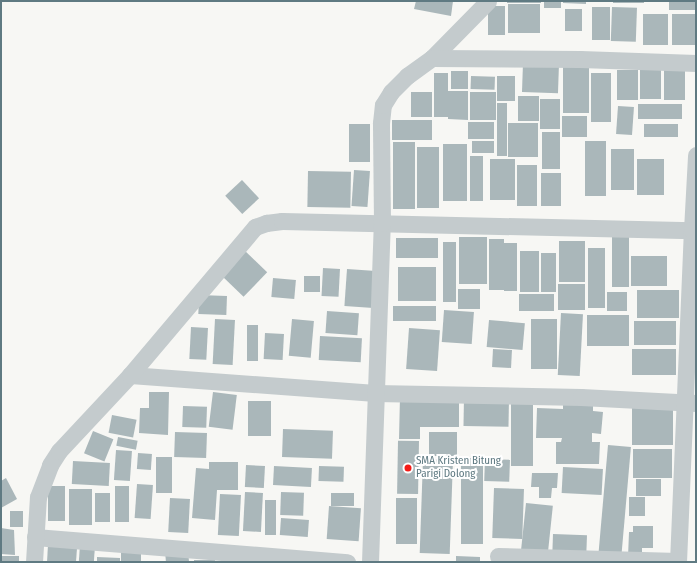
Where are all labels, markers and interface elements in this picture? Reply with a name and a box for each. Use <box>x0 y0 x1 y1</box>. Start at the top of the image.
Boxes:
place label: SMA Kristen Bitung Parigi Dolong <box>416 455 501 481</box>
marker: SMA Kristen Bitung Parigi Dolong <box>403 463 413 473</box>

